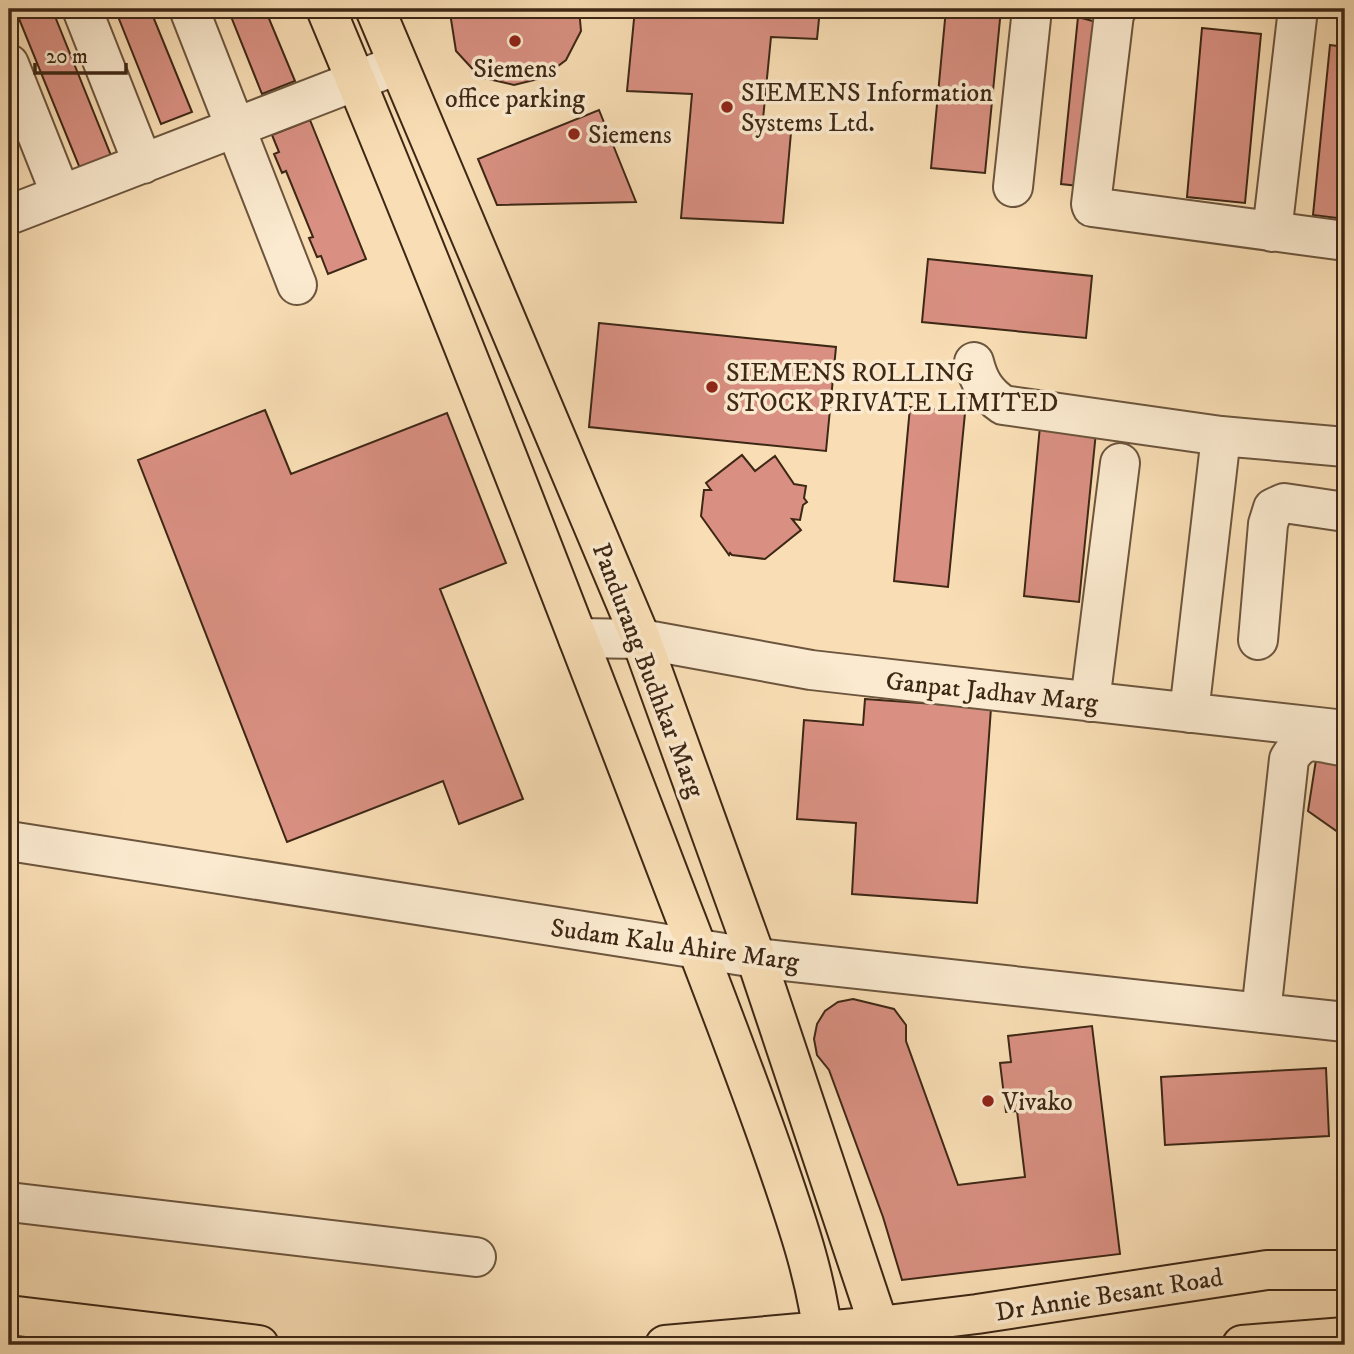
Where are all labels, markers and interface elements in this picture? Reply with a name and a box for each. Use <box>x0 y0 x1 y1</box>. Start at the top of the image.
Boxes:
scale bar <box>35 32 126 76</box>
marker: Siemens office parking <box>507 33 523 49</box>
text: 20 m <box>46 44 88 70</box>
place label: Siemens office parking <box>445 53 585 116</box>
place label: SIEMENS Information Systems Ltd. <box>741 77 993 140</box>
marker: SIEMENS Information Systems Ltd. <box>719 99 735 115</box>
place label: Siemens <box>588 119 672 152</box>
marker: Siemens <box>566 126 582 142</box>
place label: SIEMENS ROLLING STOCK PRIVATE LIMITED <box>726 357 1058 420</box>
marker: SIEMENS ROLLING STOCK PRIVATE LIMITED <box>704 379 720 395</box>
street label: Pandurang Budhkar Marg <box>584 539 711 803</box>
street label: Ganpat Jadhav Marg <box>884 665 1100 720</box>
street label: Sudam Kalu Ahire Marg <box>548 912 801 979</box>
place label: Vivako <box>1001 1086 1073 1119</box>
marker: Vivako <box>980 1093 996 1109</box>
street label: Dr Annie Besant Road <box>993 1261 1225 1330</box>

